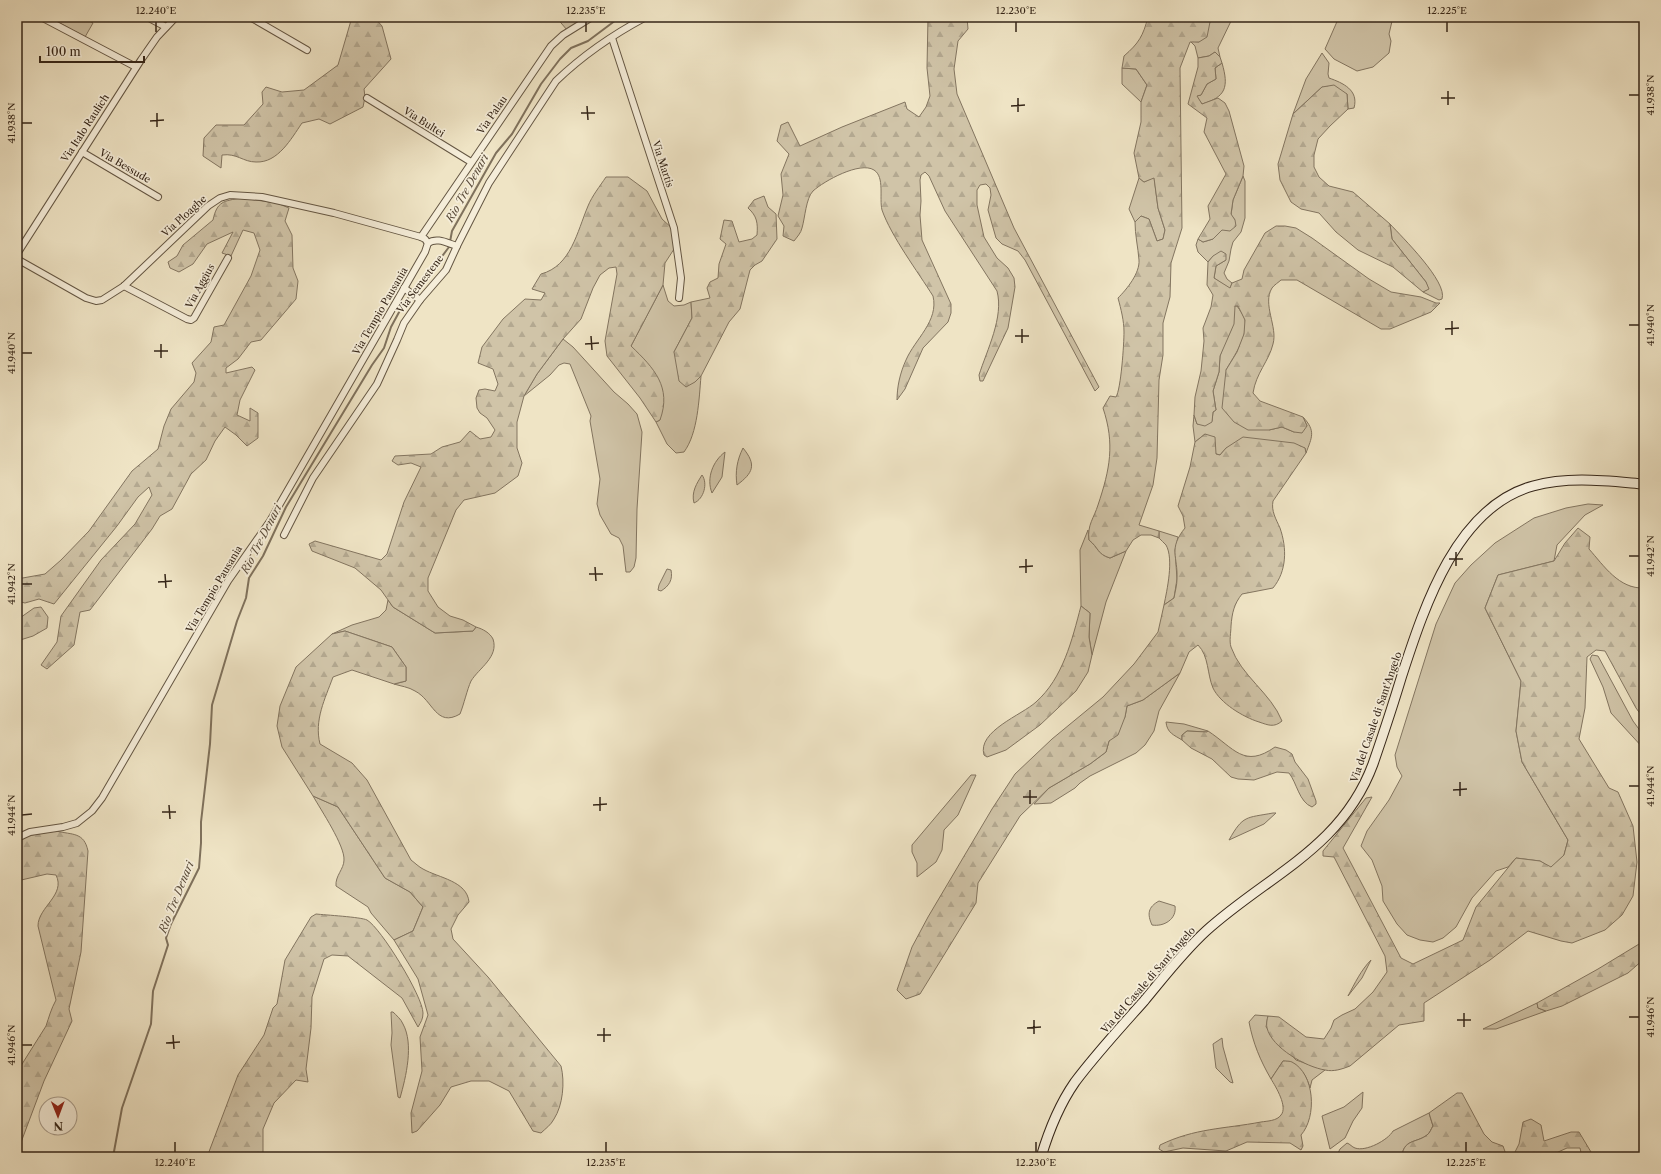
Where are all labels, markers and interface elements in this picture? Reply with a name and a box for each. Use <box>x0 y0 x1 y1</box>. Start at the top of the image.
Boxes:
text: 12.240°E <box>136 4 176 17</box>
text: 12.235°E <box>566 4 606 17</box>
text: 12.230°E <box>996 4 1036 17</box>
text: 12.225°E <box>1427 4 1467 17</box>
scale bar <box>40 38 144 64</box>
text: 100 m <box>46 44 81 59</box>
text: 41.938°N <box>1644 74 1657 116</box>
street label: Via Italo Raulich <box>58 91 112 165</box>
street label: Via Palau <box>473 93 510 138</box>
text: 41.938°N <box>5 102 18 144</box>
street label: Via Bultei <box>400 104 447 140</box>
street label: Via Martis <box>649 138 677 189</box>
street label: Via Bessude <box>96 146 153 186</box>
water label: Rio Tre Denari <box>442 151 492 225</box>
street label: Via Ploaghe <box>158 192 210 240</box>
street label: Via Semestene <box>393 252 446 317</box>
street label: Via Aggius <box>182 261 218 312</box>
street label: Via Tempio Pausania <box>349 264 411 358</box>
text: 41.940°N <box>1644 304 1657 346</box>
text: 41.940°N <box>5 332 18 374</box>
water label: Rio Tre Denari <box>237 502 285 577</box>
text: 41.942°N <box>1644 535 1657 577</box>
street label: Via Tempio Pausania <box>182 542 246 636</box>
text: 41.942°N <box>5 563 18 605</box>
street label: Via del Casale di Sant'Angelo <box>1347 650 1404 785</box>
text: 41.944°N <box>1644 765 1657 807</box>
text: 41.944°N <box>5 794 18 836</box>
water label: Rio Tre Denari <box>155 859 197 936</box>
street label: Via del Casale di Sant'Angelo <box>1097 924 1198 1037</box>
text: 41.946°N <box>1644 996 1657 1038</box>
text: 41.946°N <box>5 1024 18 1066</box>
north arrow <box>38 1096 78 1136</box>
text: N <box>53 1119 63 1133</box>
text: 12.240°E <box>155 1156 195 1169</box>
text: 12.235°E <box>586 1156 626 1169</box>
text: 12.230°E <box>1016 1156 1056 1169</box>
text: 12.225°E <box>1446 1156 1486 1169</box>

